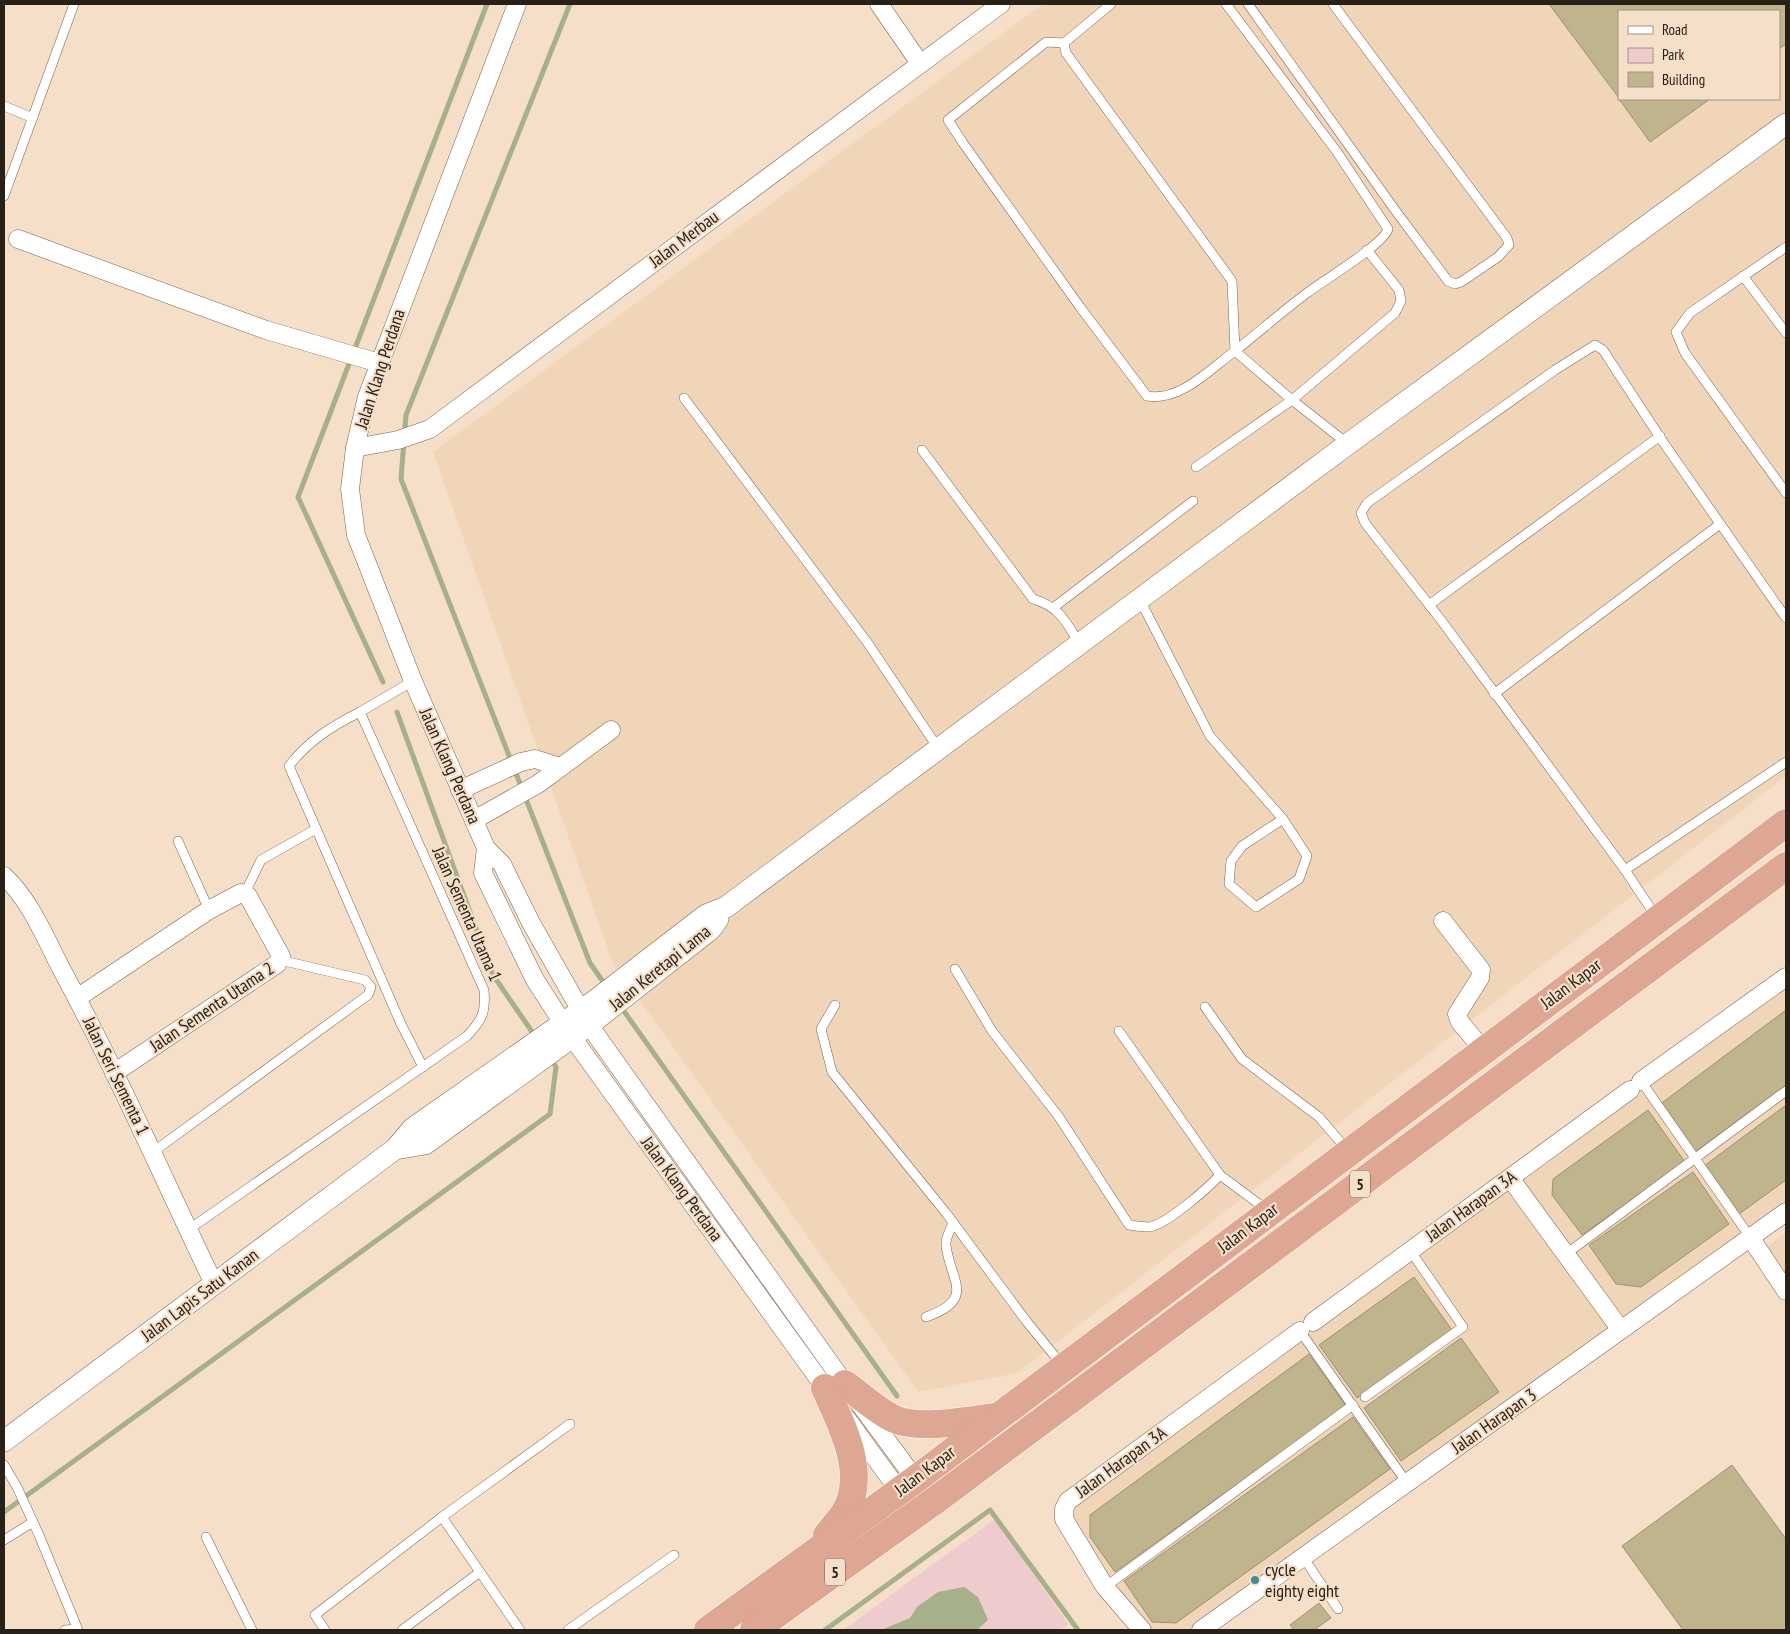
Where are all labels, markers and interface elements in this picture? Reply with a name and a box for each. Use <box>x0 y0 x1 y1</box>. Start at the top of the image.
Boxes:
legend <box>1618 10 1780 100</box>
text: Road <box>1662 20 1688 39</box>
text: Park <box>1662 45 1684 64</box>
text: Building <box>1662 70 1705 89</box>
street label: Jalan Merbau <box>644 205 723 273</box>
street label: Jalan Klang Perdana <box>349 306 410 433</box>
street label: Jalan Klang Perdana <box>414 703 486 827</box>
street label: Jalan Sementa Utama 1 <box>427 842 507 985</box>
street label: Jalan Keretapi Lama <box>604 920 715 1016</box>
street label: Jalan Kapar <box>1535 953 1606 1015</box>
street label: Jalan Sementa Utama 2 <box>144 956 278 1057</box>
street label: Jalan Seri Sementa 1 <box>77 1012 155 1139</box>
street label: Jalan Klang Perdana <box>636 1131 728 1246</box>
street label: Jalan Harapan 3A <box>1420 1165 1521 1247</box>
road number: 5 <box>1350 1170 1370 1198</box>
street label: Jalan Kapar <box>1212 1197 1283 1259</box>
street label: Jalan Lapis Satu Kanan <box>136 1243 263 1347</box>
street label: Jalan Harapan 3 <box>1446 1383 1541 1459</box>
street label: Jalan Harapan 3A <box>1070 1421 1171 1503</box>
street label: Jalan Kapar <box>889 1440 960 1502</box>
road number: 5 <box>825 1558 845 1585</box>
place label: cycle eighty eight <box>1265 1558 1339 1602</box>
marker: cycle eighty eight <box>1249 1574 1261 1586</box>

